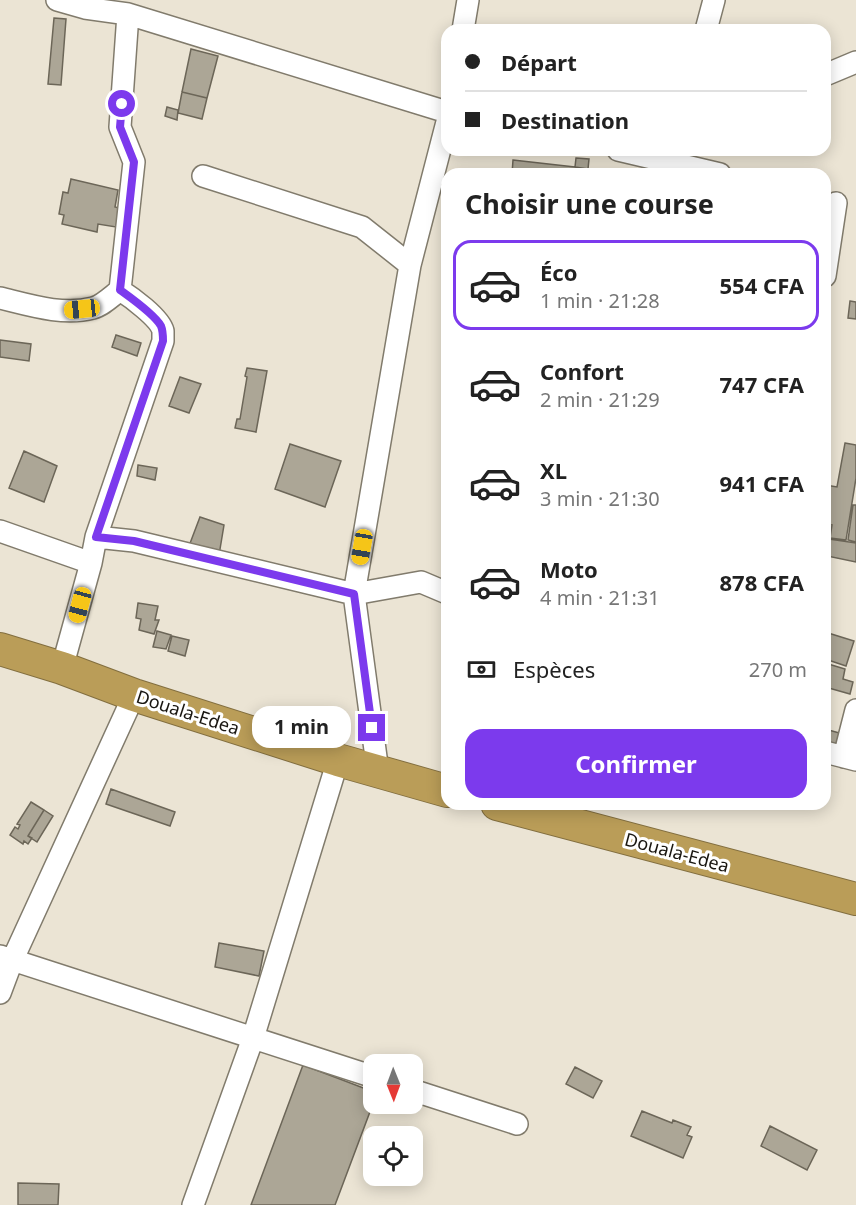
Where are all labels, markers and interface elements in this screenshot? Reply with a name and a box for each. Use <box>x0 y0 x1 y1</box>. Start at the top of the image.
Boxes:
text: Départ <box>501 47 577 77</box>
route start <box>108 90 135 117</box>
text: Destination <box>501 105 629 135</box>
text: Choisir une course <box>465 185 714 222</box>
text: Éco <box>540 257 577 287</box>
icon: car <box>468 258 522 312</box>
text: 554 CFA <box>720 270 804 300</box>
text: 1 min · 21:28 <box>540 287 660 314</box>
car <box>63 298 101 320</box>
text: Confort <box>540 356 624 386</box>
icon: car <box>468 357 522 411</box>
text: 747 CFA <box>720 369 804 399</box>
text: 2 min · 21:29 <box>540 386 660 413</box>
text: XL <box>540 455 567 485</box>
icon: car <box>468 456 522 510</box>
text: 941 CFA <box>720 468 804 498</box>
text: 3 min · 21:30 <box>540 485 660 512</box>
car <box>350 528 374 566</box>
text: Moto <box>540 554 598 584</box>
icon: car <box>468 555 522 609</box>
text: 878 CFA <box>720 567 804 597</box>
text: 4 min · 21:31 <box>540 584 660 611</box>
car <box>67 585 93 625</box>
icon: cash <box>465 653 498 686</box>
text: Espèces <box>513 654 595 684</box>
text: 270 m <box>749 656 807 683</box>
street label: Douala-Edea <box>133 684 243 740</box>
callout: 1 min <box>252 707 351 749</box>
text: 1 min <box>274 713 329 740</box>
route end <box>358 714 385 741</box>
button: Confirmer <box>465 729 807 798</box>
street label: Douala-Edea <box>622 827 732 877</box>
north arrow <box>363 1054 423 1114</box>
map controls <box>363 1054 423 1186</box>
button: locate <box>363 1126 423 1186</box>

